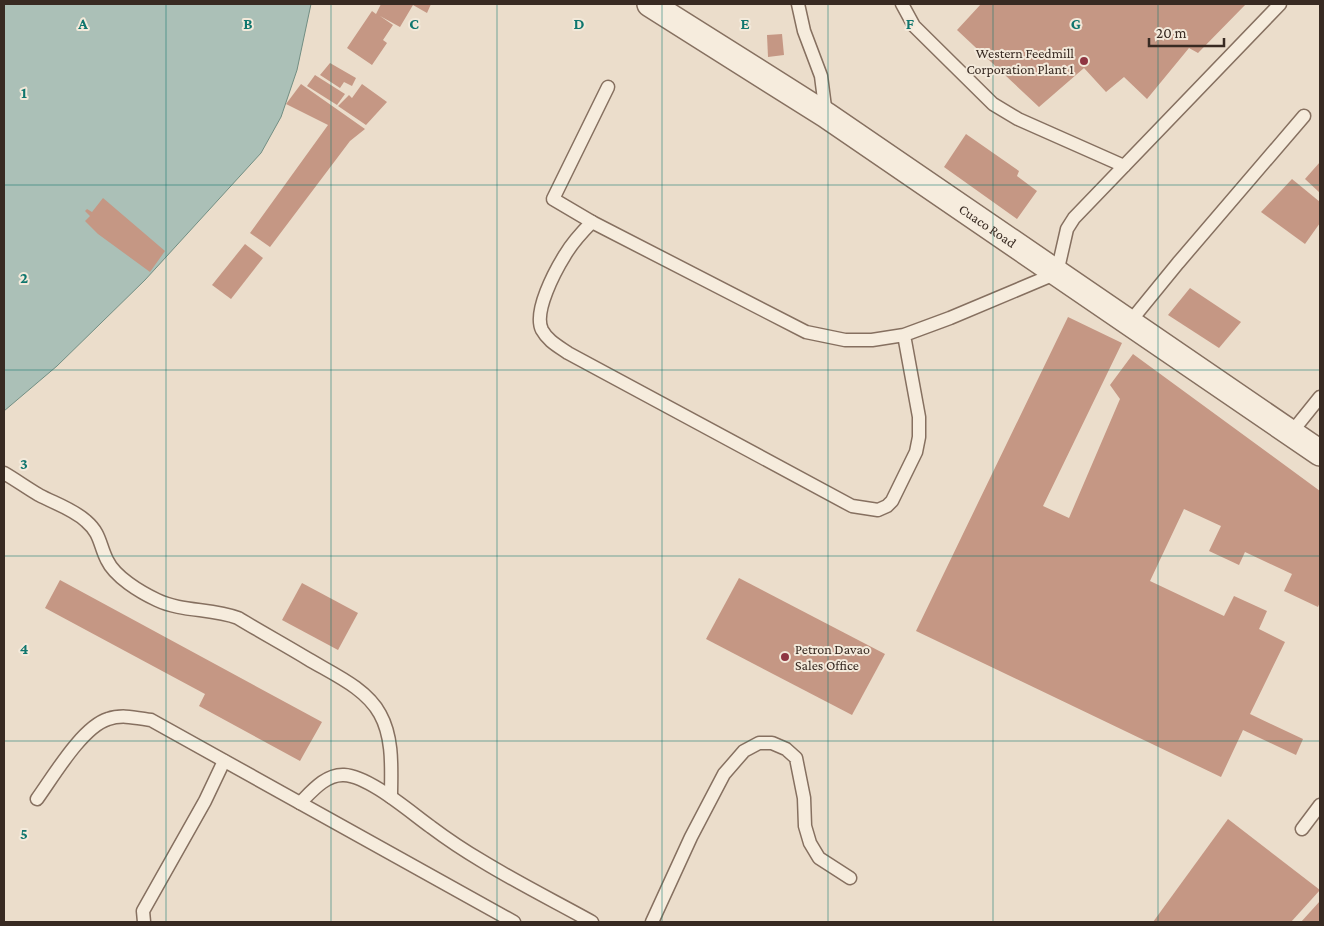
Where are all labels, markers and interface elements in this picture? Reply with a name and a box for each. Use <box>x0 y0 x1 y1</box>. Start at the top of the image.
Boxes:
text: A <box>77 15 88 32</box>
text: B <box>243 15 253 32</box>
text: C <box>409 15 419 32</box>
text: D <box>573 15 585 32</box>
text: E <box>740 15 750 32</box>
text: F <box>906 15 915 32</box>
text: G <box>1071 15 1081 32</box>
scale bar <box>1149 15 1224 47</box>
text: 20 m <box>1156 25 1187 41</box>
place label: Western Feedmill Corporation Plant 1 <box>966 45 1074 77</box>
marker: Western Feedmill Corporation Plant 1 <box>1078 55 1090 67</box>
text: 1 <box>21 84 27 101</box>
street label: Cuaco Road <box>956 200 1020 251</box>
text: 2 <box>20 269 28 286</box>
text: 3 <box>20 455 28 472</box>
text: 4 <box>20 640 29 657</box>
place label: Petron Davao Sales Office <box>795 641 870 673</box>
marker: Petron Davao Sales Office <box>779 651 791 663</box>
text: 5 <box>20 825 28 842</box>

